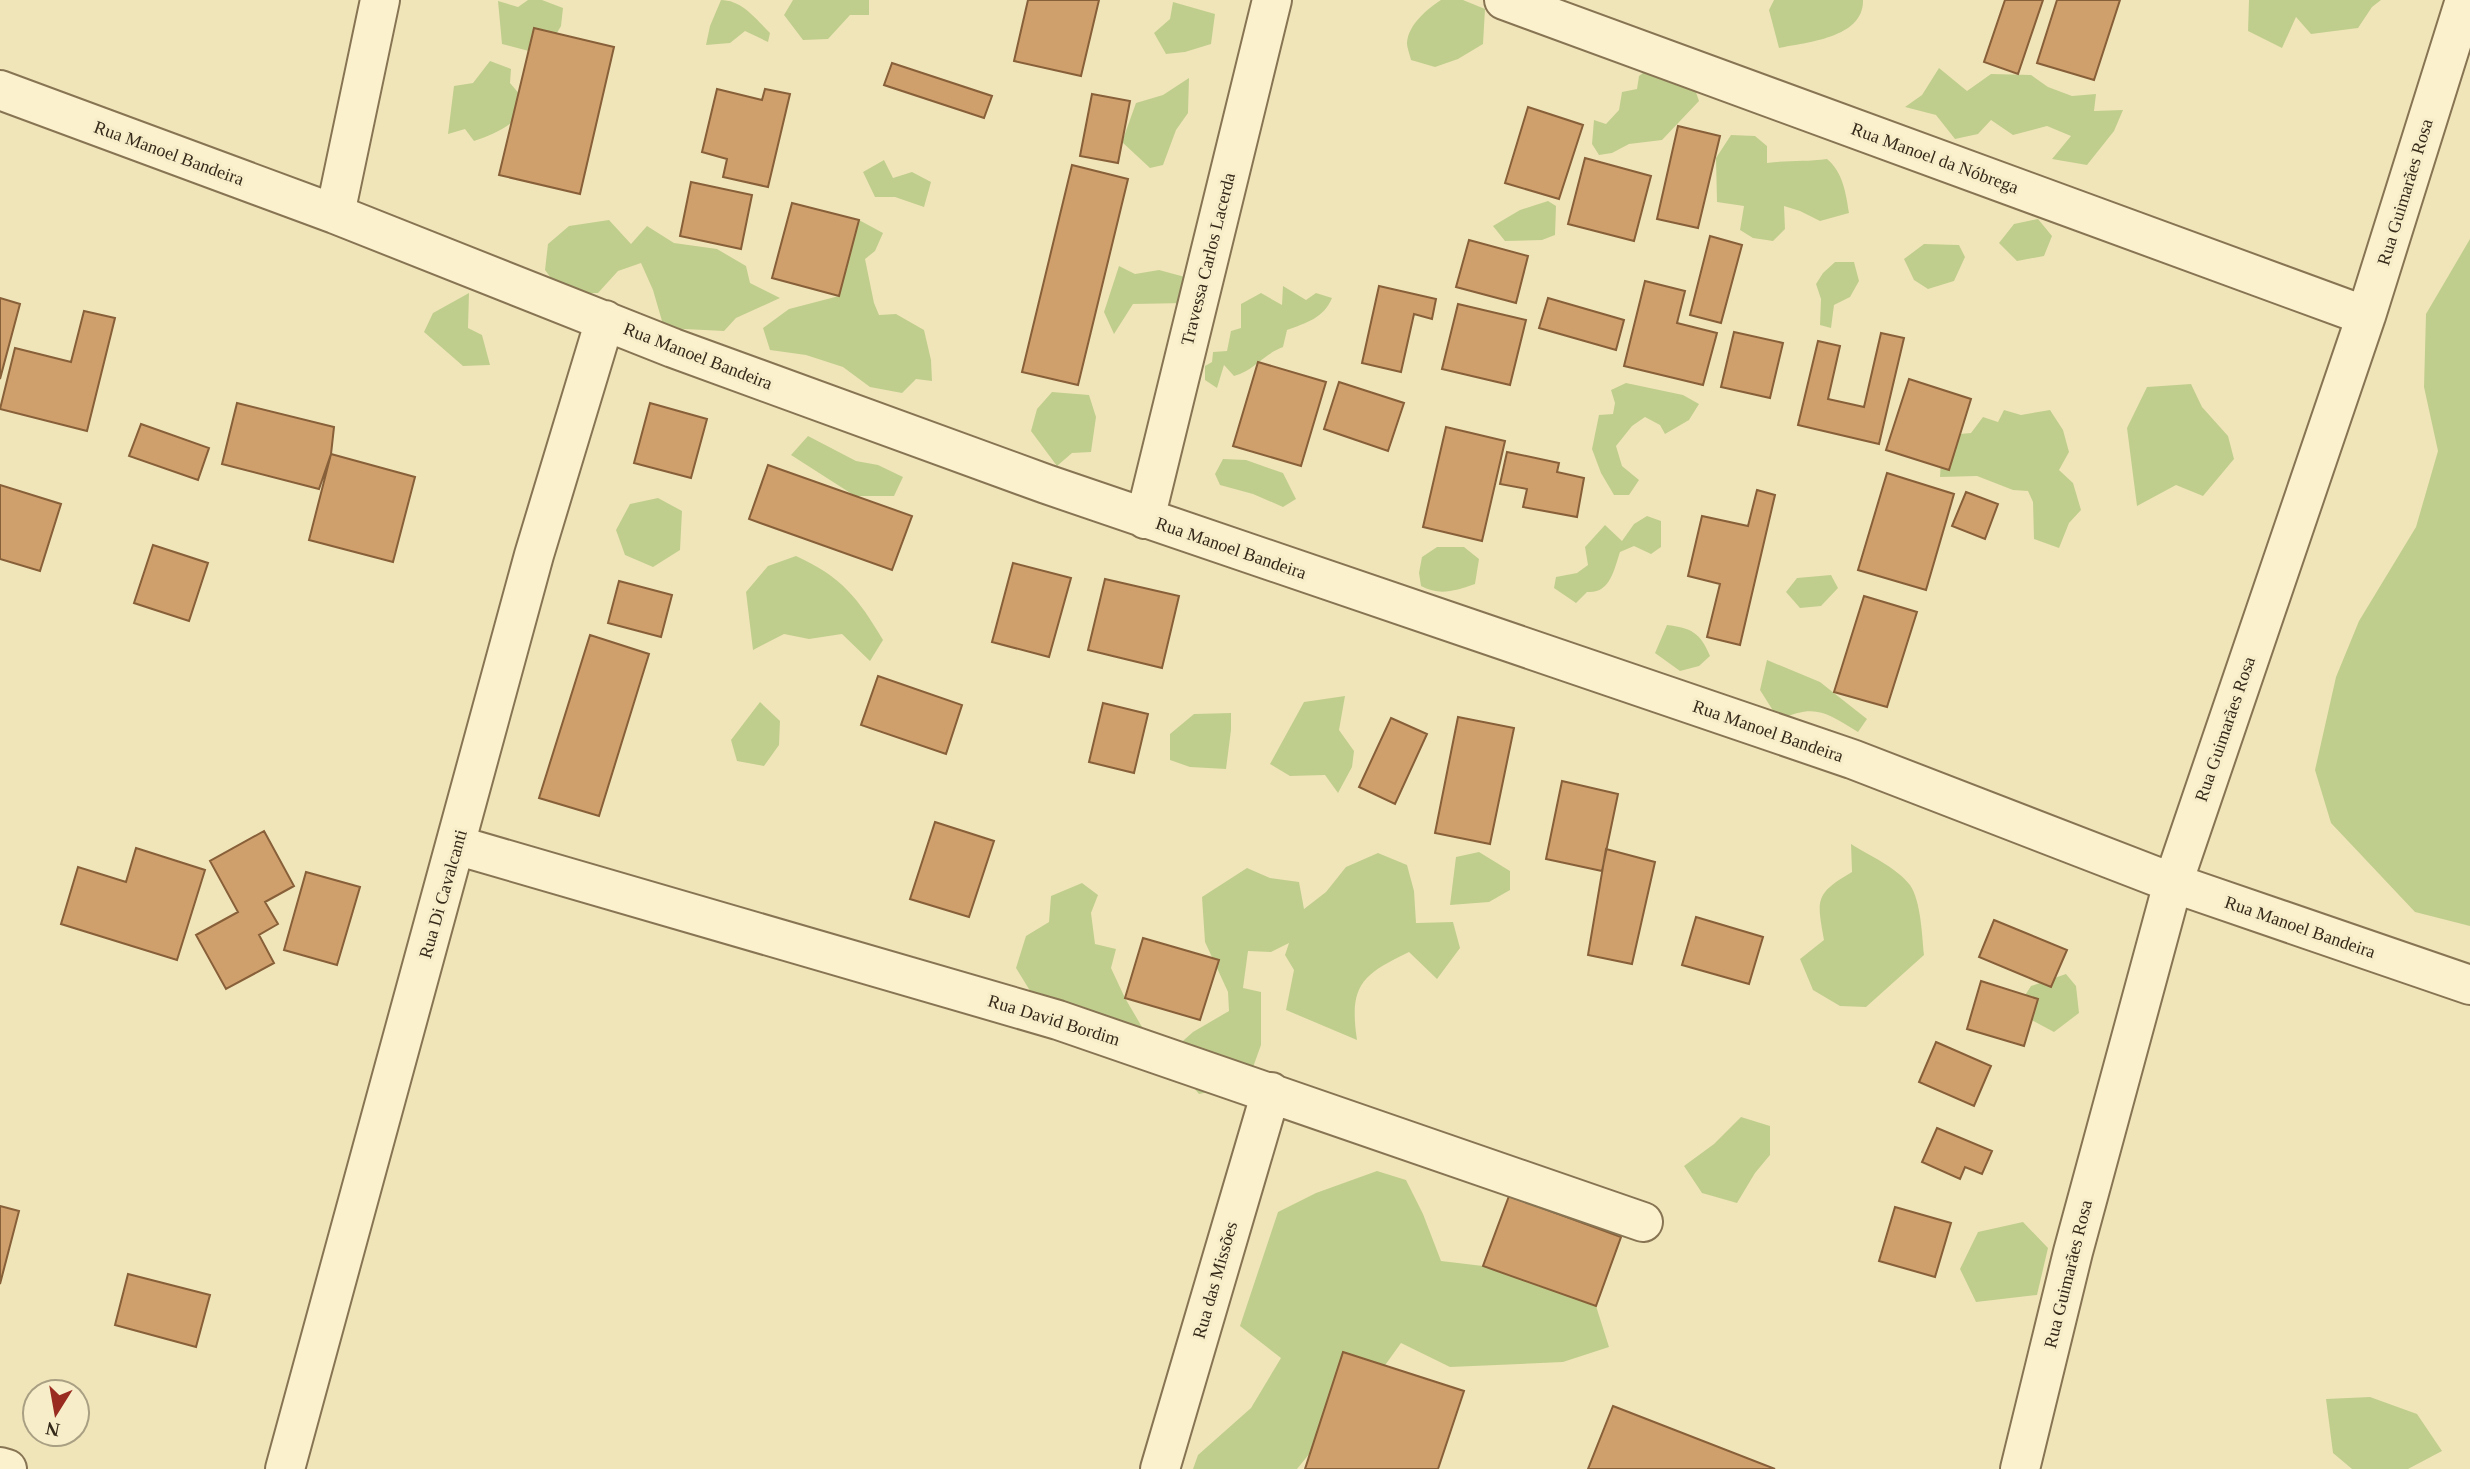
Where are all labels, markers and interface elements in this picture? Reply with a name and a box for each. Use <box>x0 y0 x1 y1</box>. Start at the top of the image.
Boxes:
street label: Rua Guimarães Rosa <box>2373 116 2437 268</box>
street label: Rua Manoel Bandeira <box>91 117 247 189</box>
street label: Rua Manoel da Nóbrega <box>1849 118 2021 198</box>
street label: Travessa Carlos Lacerda <box>1177 171 1239 347</box>
street label: Rua Manoel Bandeira <box>621 318 775 394</box>
street label: Rua Manoel Bandeira <box>1153 513 1309 583</box>
street label: Rua Guimarães Rosa <box>2191 654 2259 804</box>
street label: Rua Manoel Bandeira <box>1690 696 1846 766</box>
street label: Rua Di Cavalcanti <box>415 827 471 961</box>
street label: Rua Manoel Bandeira <box>2222 892 2378 962</box>
street label: Rua David Bordim <box>986 990 1122 1050</box>
street label: Rua Guimarães Rosa <box>2040 1198 2096 1350</box>
street label: Rua das Missões <box>1189 1219 1241 1341</box>
north arrow <box>21 1378 91 1448</box>
text: N <box>44 1418 62 1441</box>

